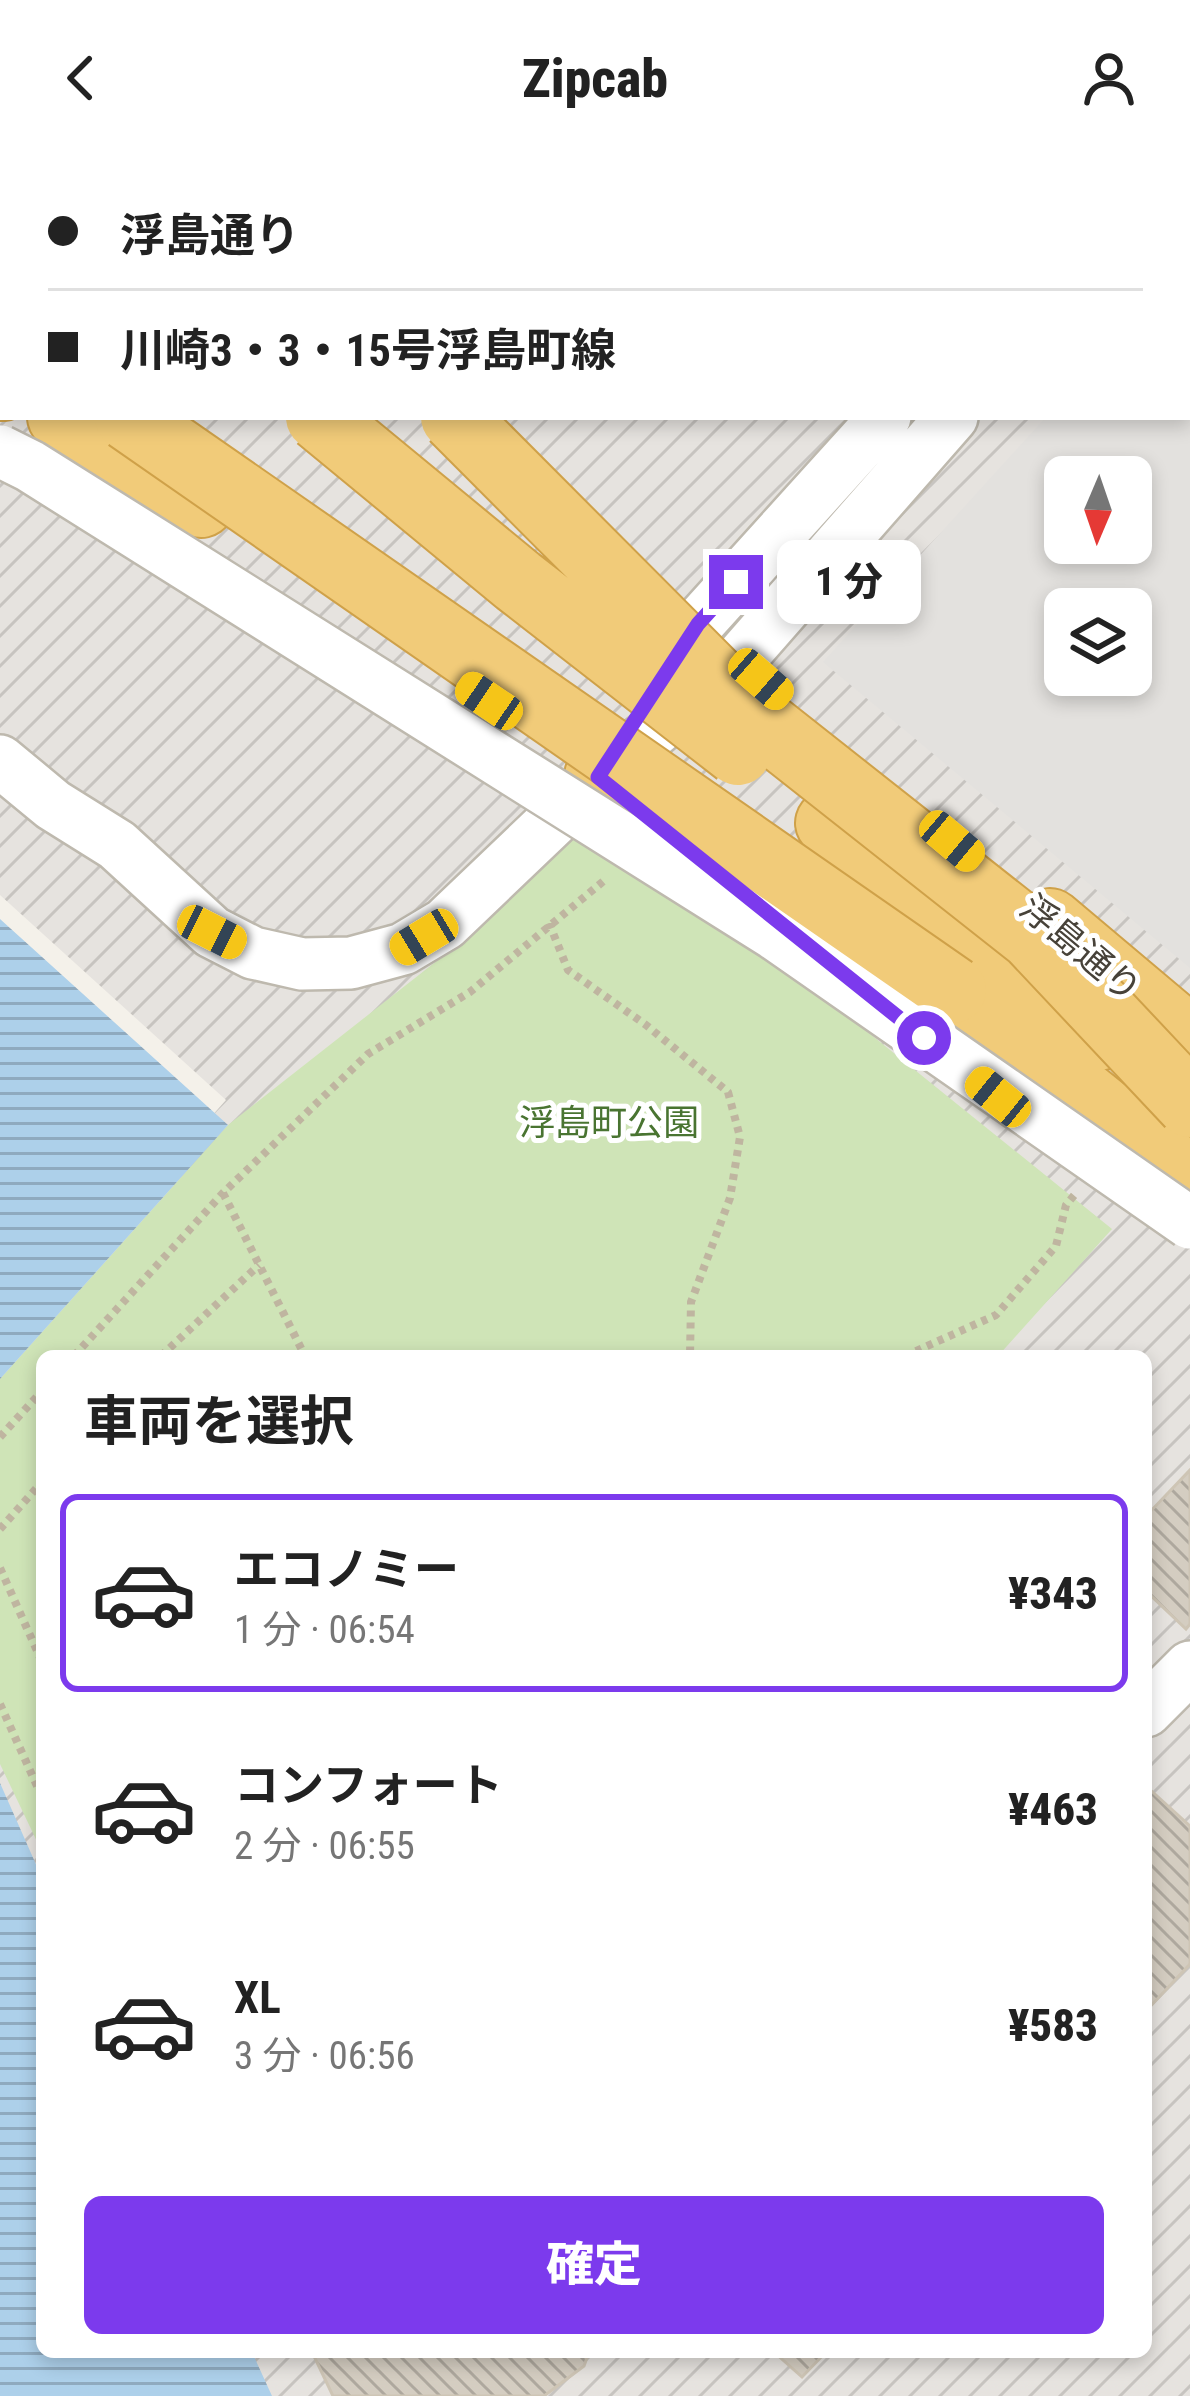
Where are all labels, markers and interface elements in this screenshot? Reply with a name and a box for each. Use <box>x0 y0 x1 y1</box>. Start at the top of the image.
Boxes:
icon: back <box>48 45 114 111</box>
icon: person <box>1076 45 1142 111</box>
text: Zipcab <box>522 47 668 110</box>
text: 浮島通り <box>120 209 300 262</box>
text: 川崎3・3・15号浮島町線 <box>120 324 616 377</box>
north arrow <box>1044 456 1152 564</box>
map controls <box>1044 456 1152 696</box>
callout: 1 分 <box>778 540 922 624</box>
route end <box>709 555 763 609</box>
text: 1 分 <box>815 559 883 605</box>
button: layers <box>1044 588 1152 696</box>
car <box>722 642 800 716</box>
car <box>449 666 529 736</box>
car <box>913 804 991 878</box>
street label: 浮島通り <box>1012 886 1149 1011</box>
car <box>172 900 252 964</box>
car <box>384 903 464 971</box>
route start <box>897 1011 951 1065</box>
car <box>959 1060 1037 1134</box>
park label: 浮島町公園 <box>519 1102 699 1144</box>
text: 車両を選択 <box>84 1390 354 1453</box>
icon: car <box>90 1539 198 1647</box>
text: エコノミー <box>234 1543 459 1596</box>
text: ¥343 <box>1008 1567 1098 1620</box>
text: 1 分 · 06:54 <box>234 1607 415 1653</box>
icon: car <box>90 1755 198 1863</box>
text: コンフォート <box>234 1759 503 1812</box>
text: ¥463 <box>1008 1783 1098 1836</box>
text: 2 分 · 06:55 <box>234 1823 415 1869</box>
icon: car <box>90 1971 198 2079</box>
text: XL <box>234 1971 281 2024</box>
text: ¥583 <box>1008 1999 1098 2052</box>
text: 3 分 · 06:56 <box>234 2033 415 2079</box>
button: 確定 <box>84 2196 1104 2334</box>

